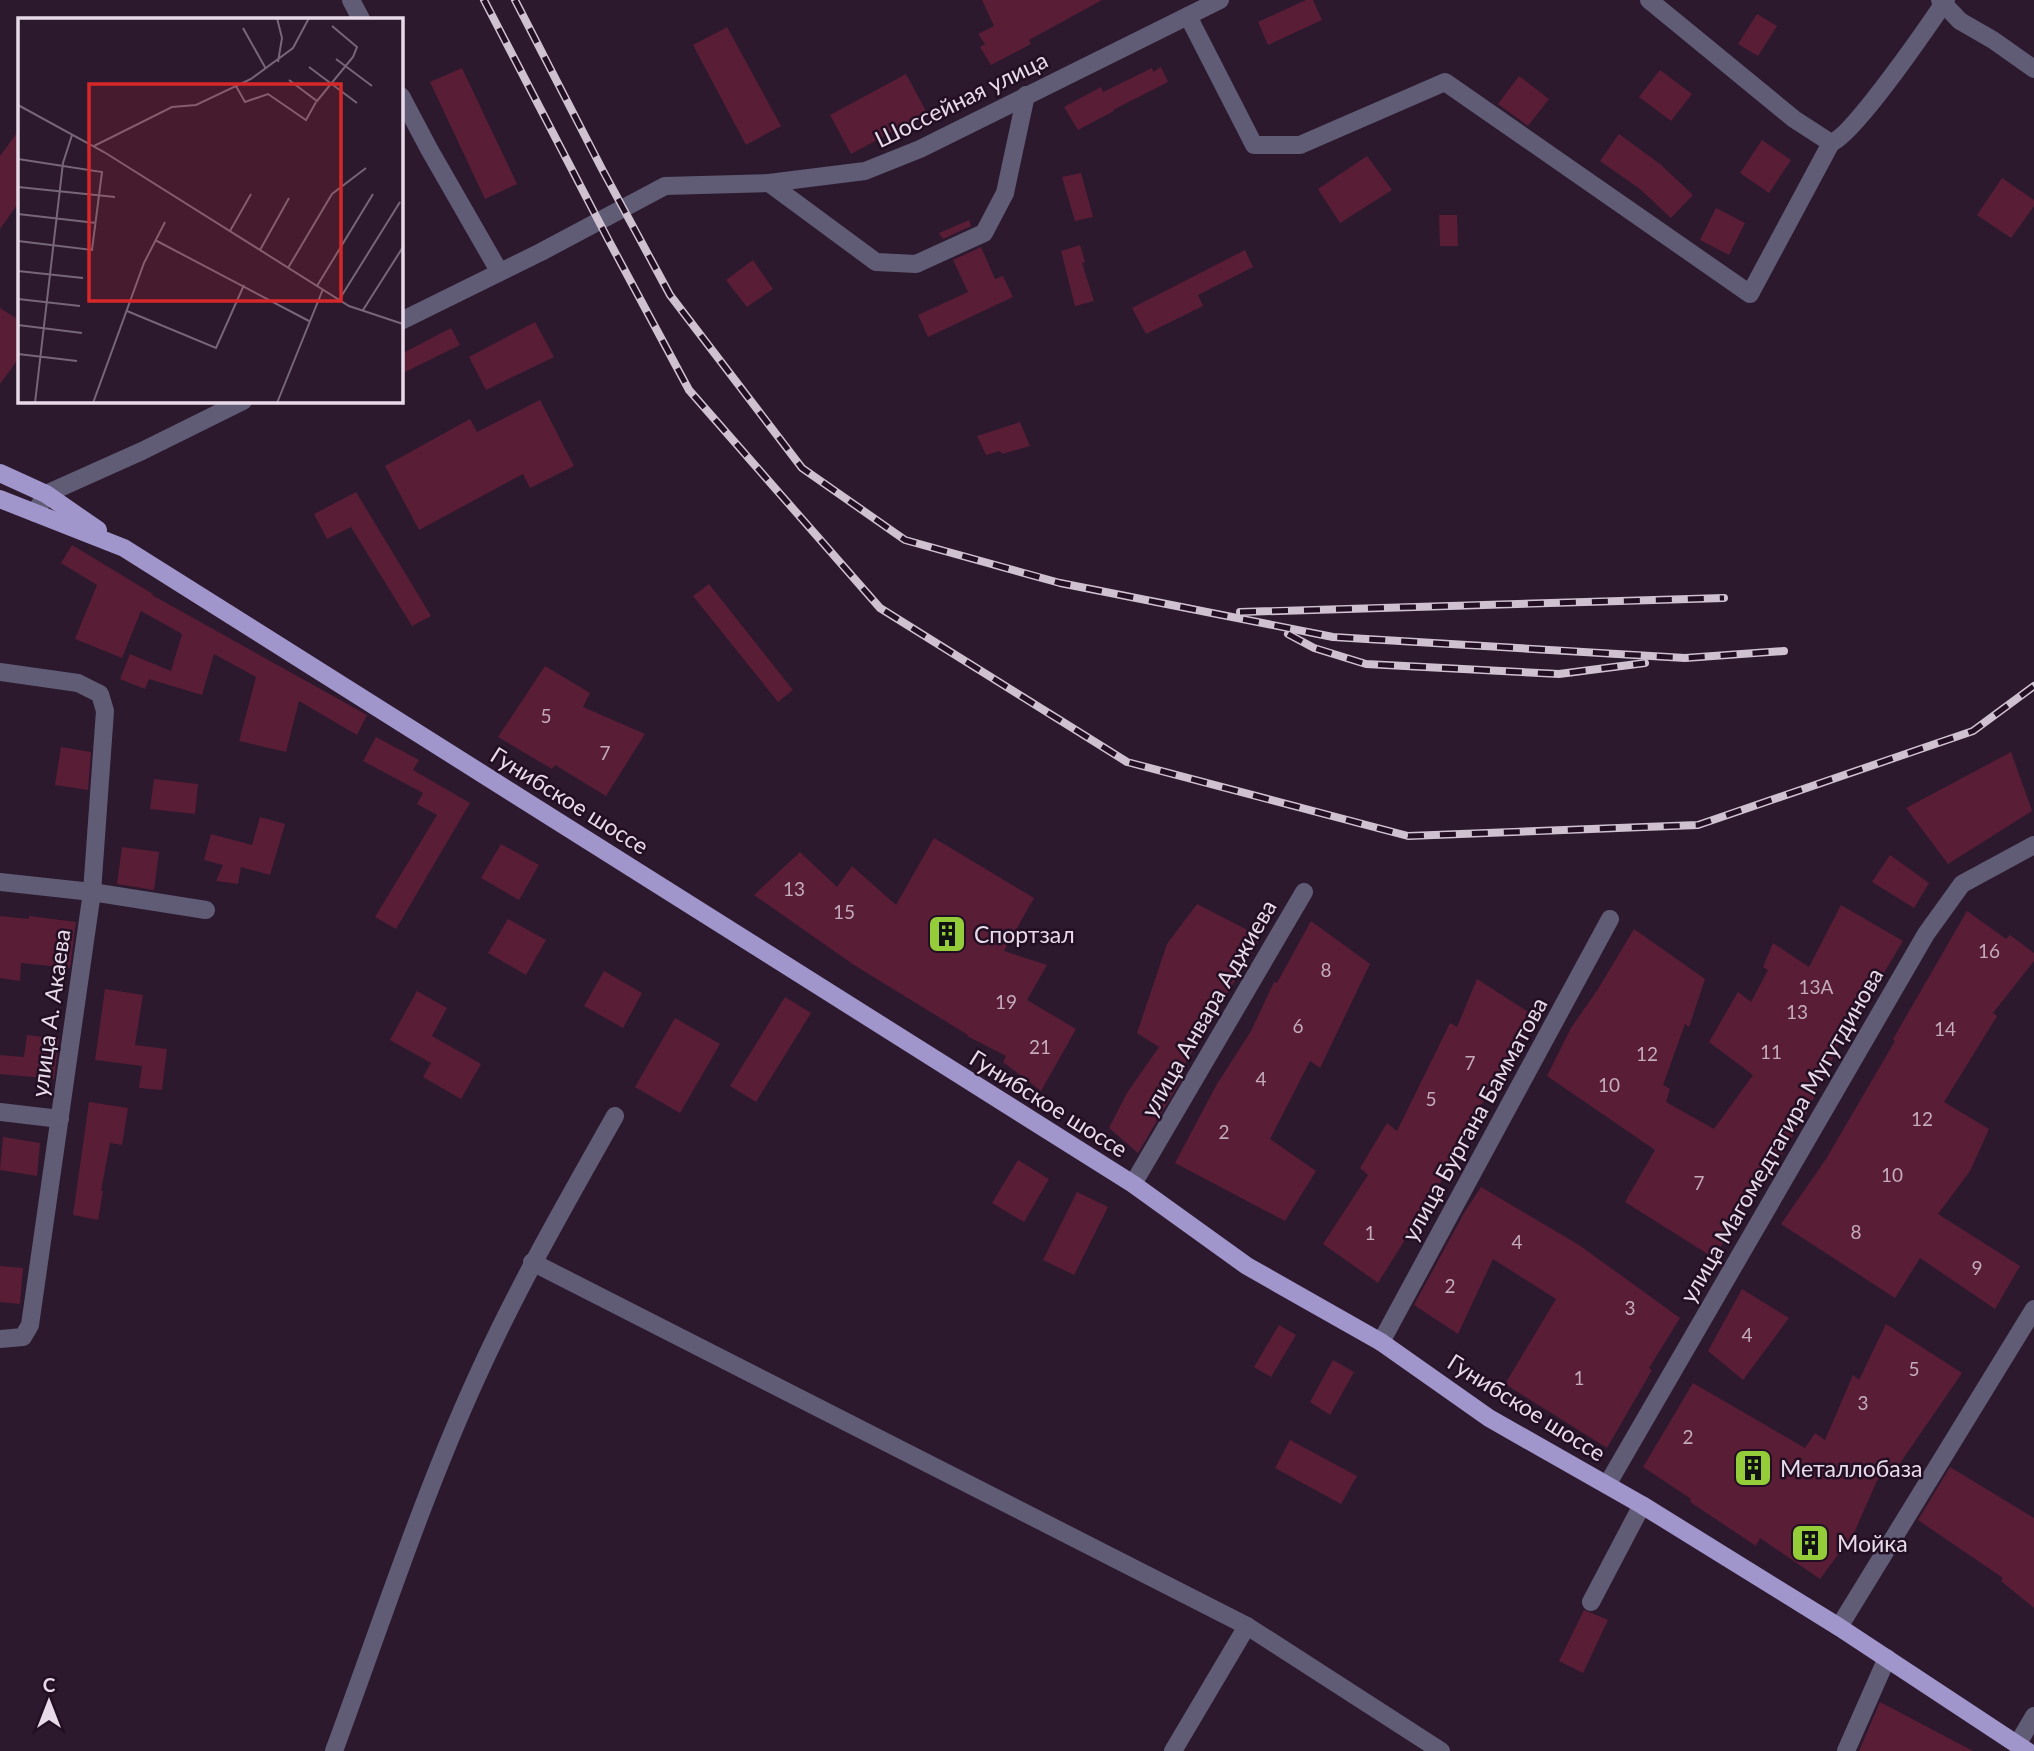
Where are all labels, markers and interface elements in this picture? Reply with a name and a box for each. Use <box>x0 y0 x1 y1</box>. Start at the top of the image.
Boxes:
inset map <box>18 18 402 402</box>
street label: Шоссейная улица <box>870 45 1052 153</box>
house number: 5 <box>540 704 552 727</box>
street label: Гунибское шоссе <box>486 740 654 860</box>
house number: 7 <box>599 741 611 764</box>
house number: 13 <box>783 877 805 900</box>
street label: улица Анвара Аджиева <box>1134 894 1282 1122</box>
house number: 15 <box>833 900 855 923</box>
building icon: Спортзал <box>926 913 968 955</box>
place label: Спортзал <box>974 920 1075 948</box>
street label: улица А. Акаева <box>24 927 76 1099</box>
house number: 16 <box>1978 939 2000 962</box>
house number: 8 <box>1320 958 1332 981</box>
street label: улица Магомедтагира Мугутдинова <box>1673 963 1889 1307</box>
house number: 13А <box>1799 975 1834 998</box>
house number: 19 <box>995 990 1017 1013</box>
street label: улица Бургана Бамматова <box>1395 992 1553 1246</box>
house number: 13 <box>1786 1000 1808 1023</box>
house number: 6 <box>1292 1014 1304 1037</box>
house number: 14 <box>1934 1017 1956 1040</box>
house number: 21 <box>1029 1035 1051 1058</box>
house number: 11 <box>1760 1040 1782 1063</box>
house number: 12 <box>1636 1042 1658 1065</box>
street label: Гунибское шоссе <box>965 1043 1133 1163</box>
house number: 7 <box>1464 1051 1476 1074</box>
house number: 4 <box>1255 1067 1267 1090</box>
house number: 10 <box>1598 1073 1620 1096</box>
house number: 5 <box>1425 1087 1437 1110</box>
house number: 12 <box>1911 1107 1933 1130</box>
house number: 2 <box>1218 1120 1230 1143</box>
house number: 10 <box>1881 1163 1903 1186</box>
house number: 7 <box>1693 1171 1705 1194</box>
house number: 8 <box>1850 1220 1862 1243</box>
house number: 1 <box>1364 1221 1376 1244</box>
house number: 4 <box>1511 1230 1523 1253</box>
house number: 9 <box>1971 1256 1983 1279</box>
house number: 2 <box>1444 1274 1456 1297</box>
house number: 3 <box>1624 1296 1636 1319</box>
house number: 4 <box>1741 1323 1753 1346</box>
street label: Гунибское шоссе <box>1443 1347 1611 1467</box>
house number: 5 <box>1908 1357 1920 1380</box>
house number: 1 <box>1573 1366 1585 1389</box>
house number: 3 <box>1857 1391 1869 1414</box>
house number: 2 <box>1682 1425 1694 1448</box>
building icon: Металлобаза <box>1732 1447 1774 1489</box>
place label: Металлобаза <box>1780 1454 1923 1482</box>
building icon: Мойка <box>1789 1522 1831 1564</box>
place label: Мойка <box>1837 1529 1908 1557</box>
north arrow <box>14 1667 84 1737</box>
text: С <box>43 1673 56 1696</box>

